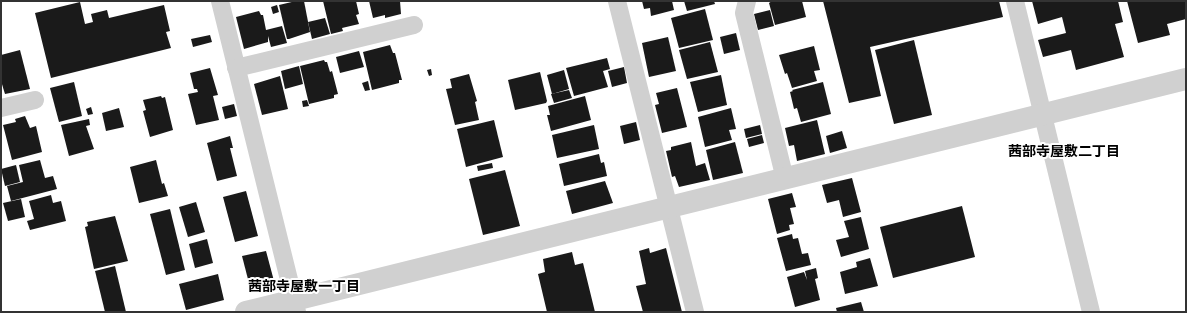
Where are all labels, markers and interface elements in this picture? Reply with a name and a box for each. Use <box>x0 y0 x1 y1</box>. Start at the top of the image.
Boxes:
district label: 茜部寺屋敷二丁目 <box>1008 141 1120 161</box>
district label: 茜部寺屋敷一丁目 <box>248 276 360 296</box>

